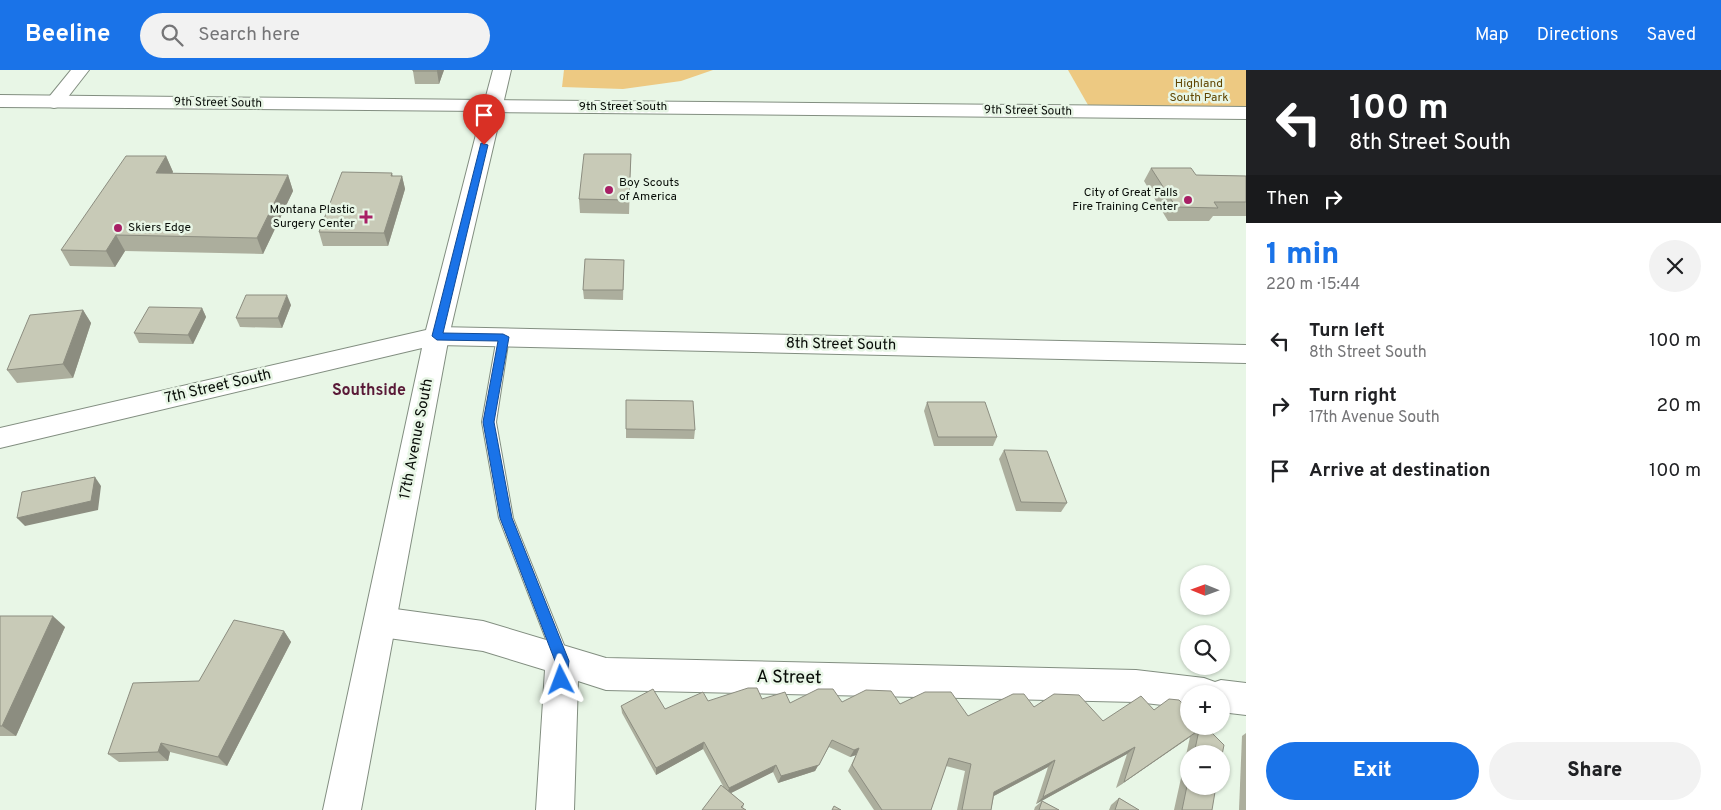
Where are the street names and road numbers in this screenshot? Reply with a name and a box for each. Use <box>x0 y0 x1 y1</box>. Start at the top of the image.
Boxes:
street label: 9th Street South <box>174 94 262 112</box>
street label: 9th Street South <box>579 99 667 115</box>
street label: 9th Street South <box>984 102 1072 120</box>
street label: 8th Street South <box>786 335 896 355</box>
street label: 7th Street South <box>163 365 273 409</box>
street label: 17th Avenue South <box>396 377 438 501</box>
street label: A Street <box>756 666 822 690</box>

